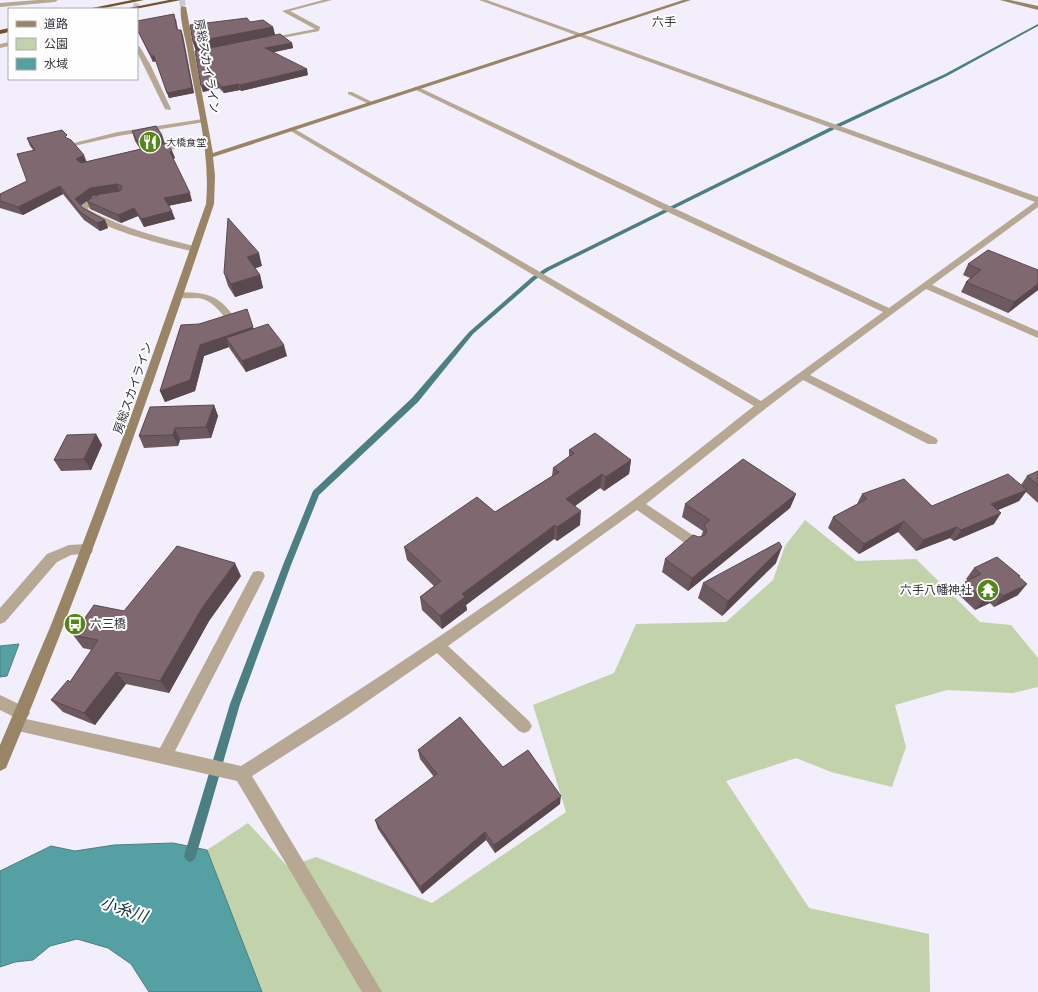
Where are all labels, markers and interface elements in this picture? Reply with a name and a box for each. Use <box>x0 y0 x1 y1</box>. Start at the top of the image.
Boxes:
legend <box>8 8 138 80</box>
district label: 六手 <box>652 14 676 29</box>
text: 道路 <box>44 16 68 31</box>
street label: 房総スカイライン <box>192 17 223 114</box>
text: 公園 <box>44 36 68 51</box>
text: 水域 <box>44 56 68 71</box>
restaurant icon: 大橋食堂 <box>137 129 163 155</box>
place label: 大橋食堂 <box>166 136 206 149</box>
street label: 房総スカイライン <box>110 340 155 436</box>
temple icon: 六手八幡神社 <box>975 577 1001 603</box>
place label: 六手八幡神社 <box>900 582 972 597</box>
bus stop icon: 六三橋 <box>62 611 88 637</box>
place label: 六三橋 <box>90 616 126 631</box>
water label: 小糸川 <box>98 893 152 927</box>

